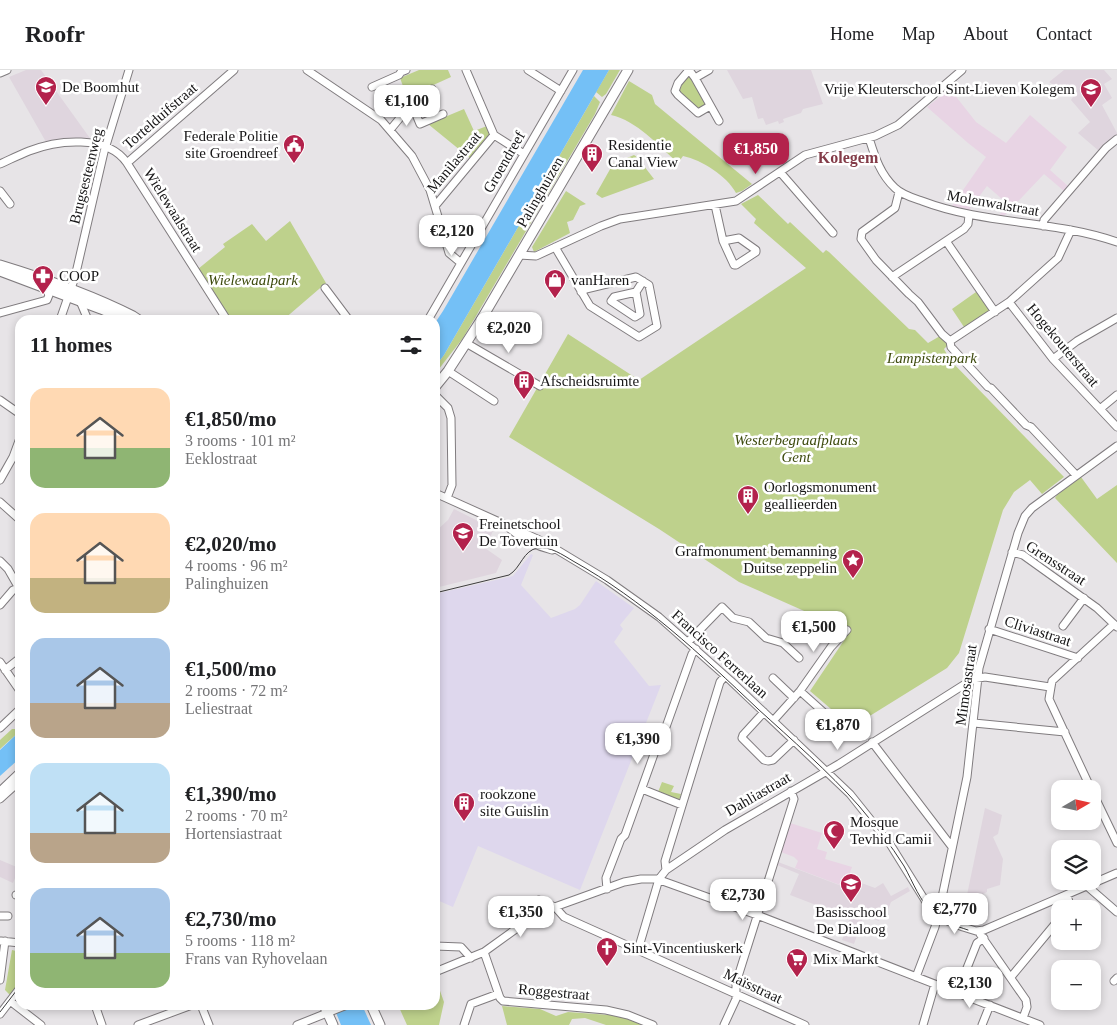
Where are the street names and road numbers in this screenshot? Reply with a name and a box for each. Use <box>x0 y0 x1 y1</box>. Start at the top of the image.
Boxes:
street label: Tortelduifstraat <box>120 79 201 152</box>
street label: Brugsesteenweg <box>66 126 106 226</box>
street label: Manilastraat <box>424 128 485 196</box>
street label: Groendreef <box>480 128 528 196</box>
street label: Palinghuizen <box>513 154 567 230</box>
street label: Wielewaalstraat <box>141 165 206 256</box>
street label: Molenwalstraat <box>946 187 1041 219</box>
street label: Hogekouterstraat <box>1024 300 1103 390</box>
street label: Grensstraat <box>1023 538 1090 589</box>
street label: Francisco Ferrerlaan <box>669 607 772 702</box>
street label: Cliviastraat <box>1003 613 1074 650</box>
street label: Mimosastraat <box>952 643 980 727</box>
street label: Dahliastraat <box>723 769 794 819</box>
street label: Maïsstraat <box>721 966 785 1007</box>
street label: Roggestraat <box>518 981 591 1003</box>

